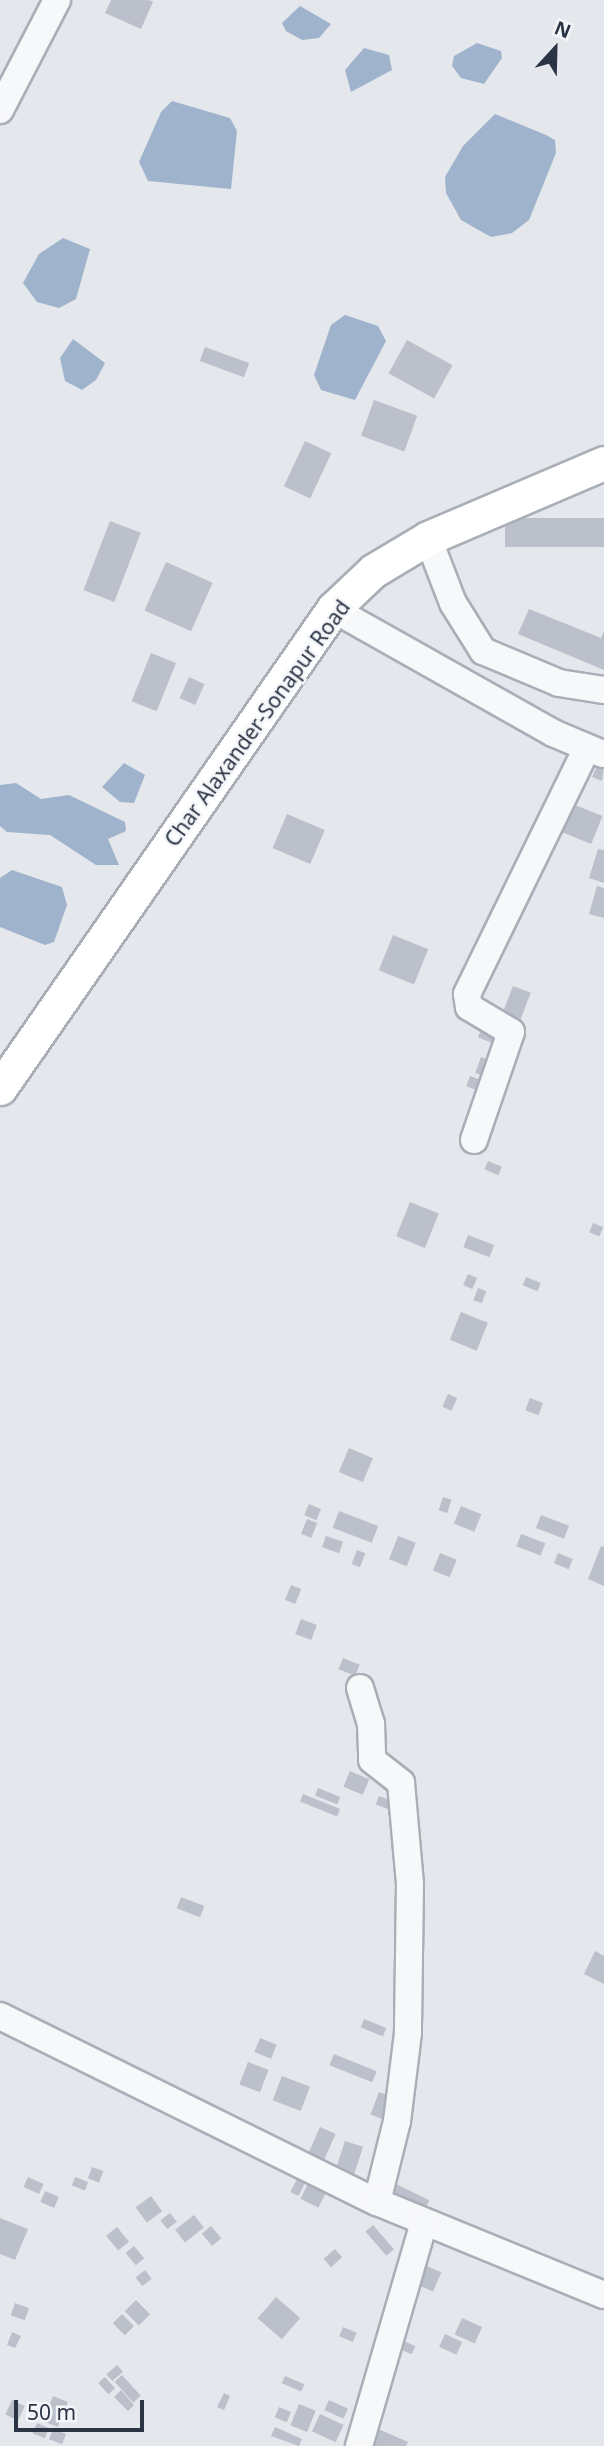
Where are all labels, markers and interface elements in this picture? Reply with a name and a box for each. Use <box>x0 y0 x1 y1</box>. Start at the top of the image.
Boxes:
north arrow <box>520 14 590 84</box>
text: N <box>551 15 575 44</box>
street label: Char Alaxander-Sonapur Road <box>159 595 355 851</box>
scale bar <box>18 2386 147 2430</box>
text: 50 m <box>27 2398 76 2426</box>

